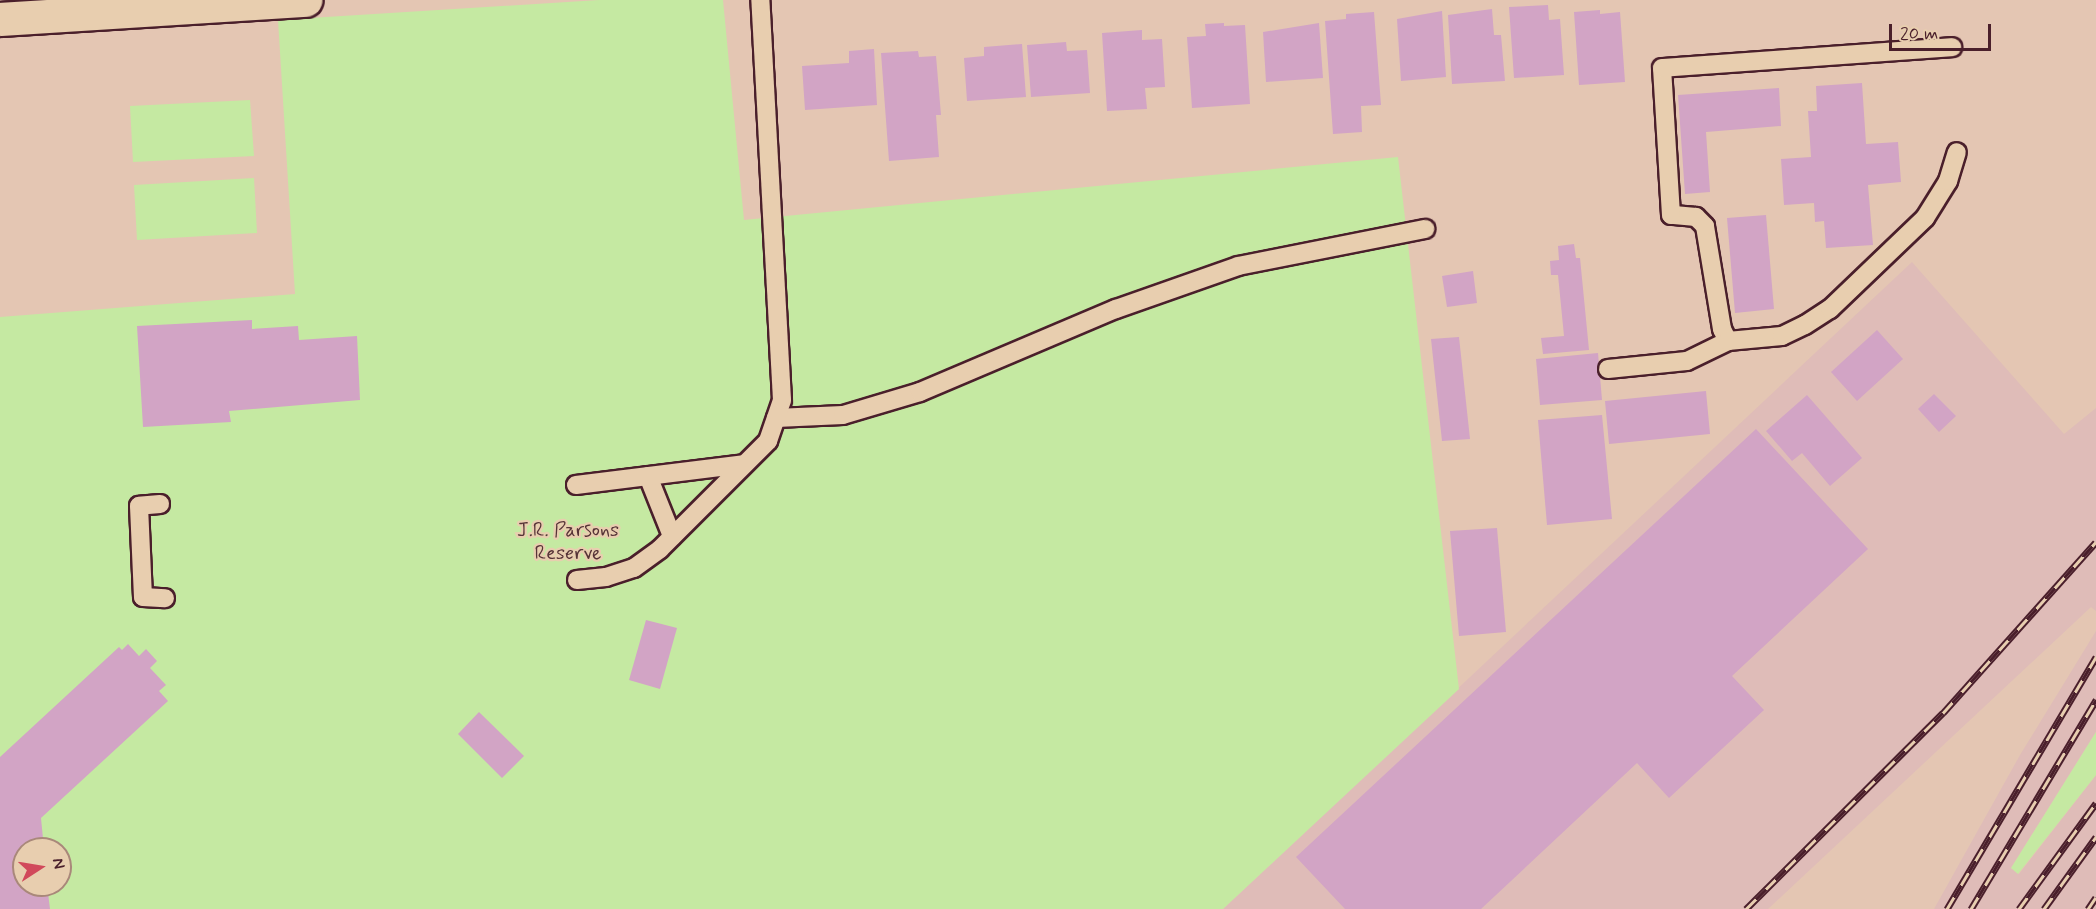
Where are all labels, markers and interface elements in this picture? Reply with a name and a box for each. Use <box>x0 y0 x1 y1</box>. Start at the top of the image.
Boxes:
scale bar <box>1892 12 1994 50</box>
text: 20 m <box>1900 22 1938 46</box>
park label: J.R. Parsons Reserve <box>517 519 619 566</box>
north arrow <box>12 837 72 897</box>
text: N <box>47 856 70 871</box>

